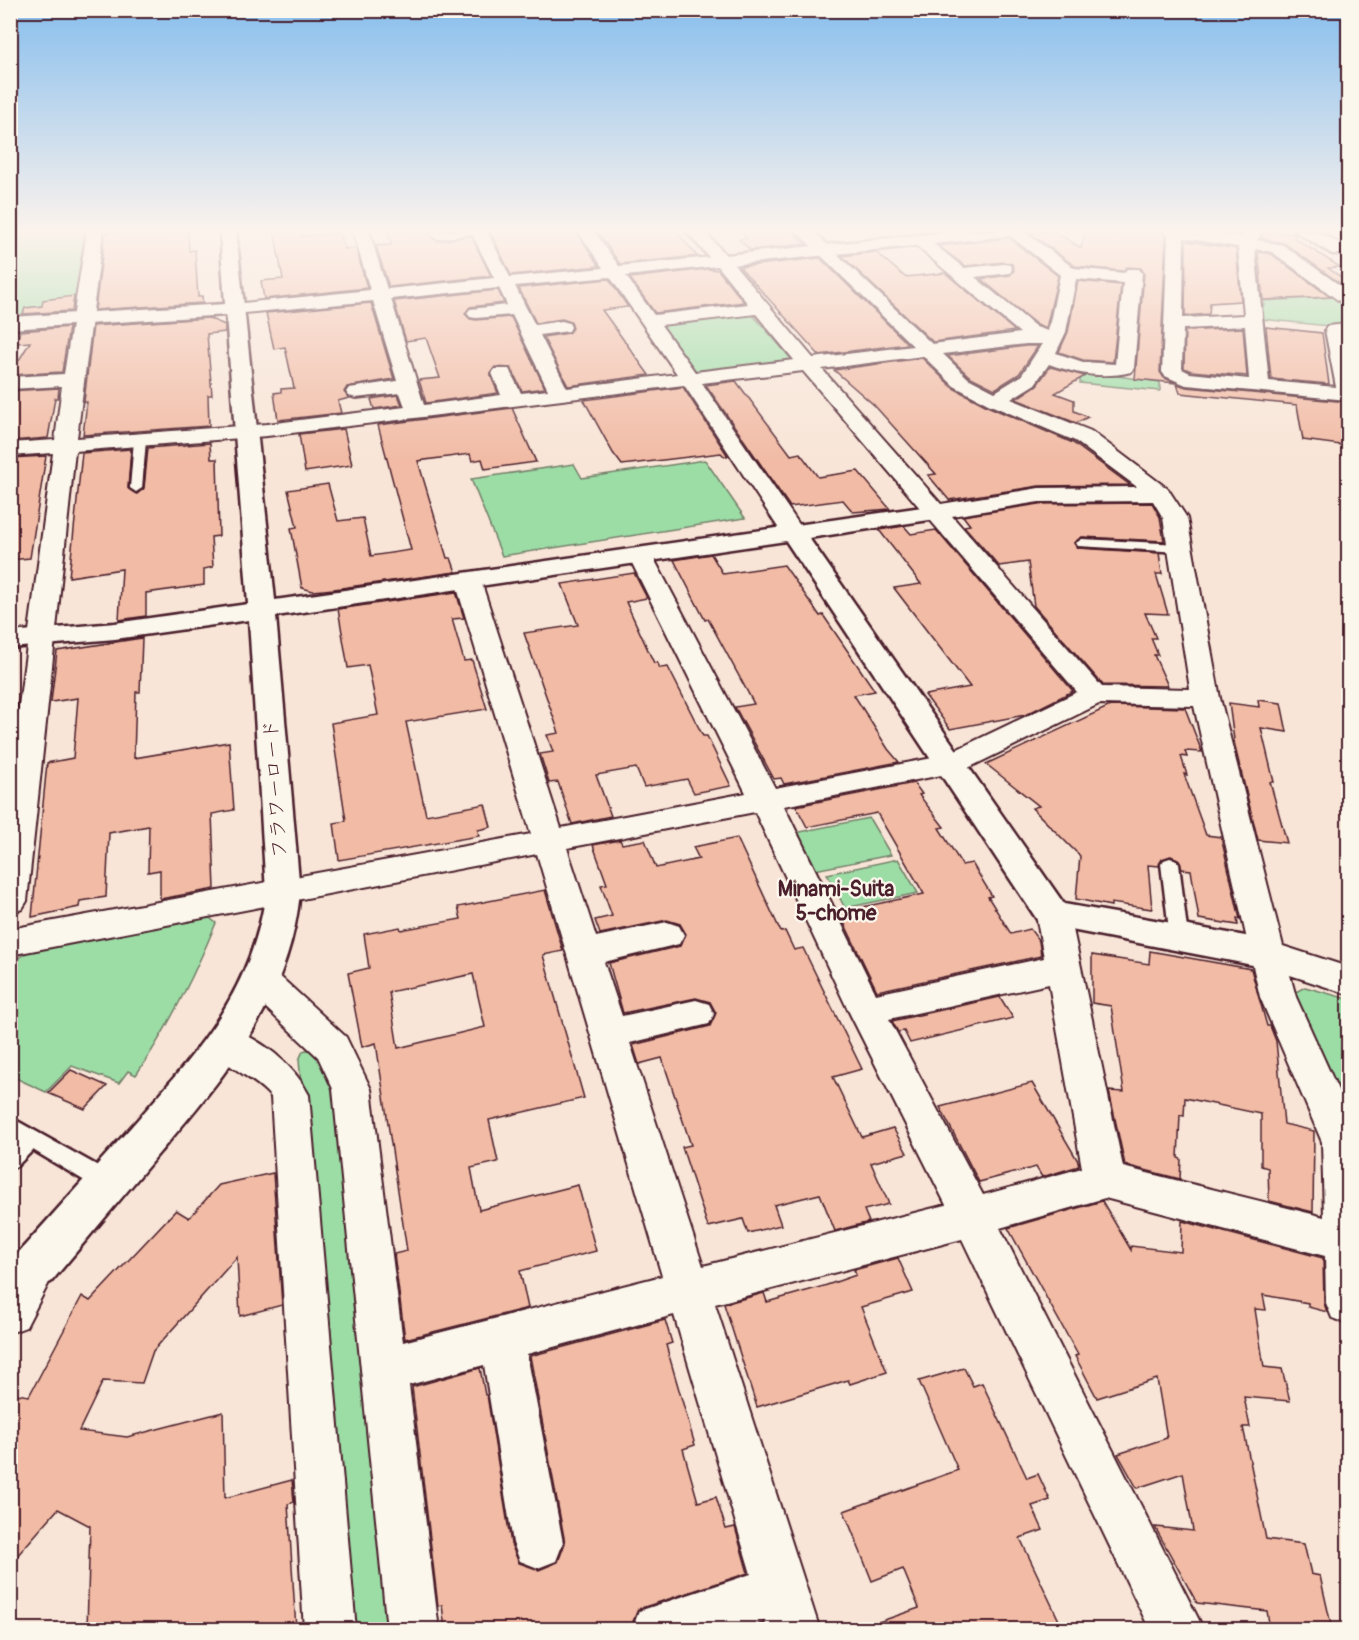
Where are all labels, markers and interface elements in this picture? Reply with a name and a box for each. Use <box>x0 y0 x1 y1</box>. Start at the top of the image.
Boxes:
street label: フラワーロード <box>258 719 292 859</box>
district label: Minami-Suita 5-chome <box>778 876 894 927</box>

